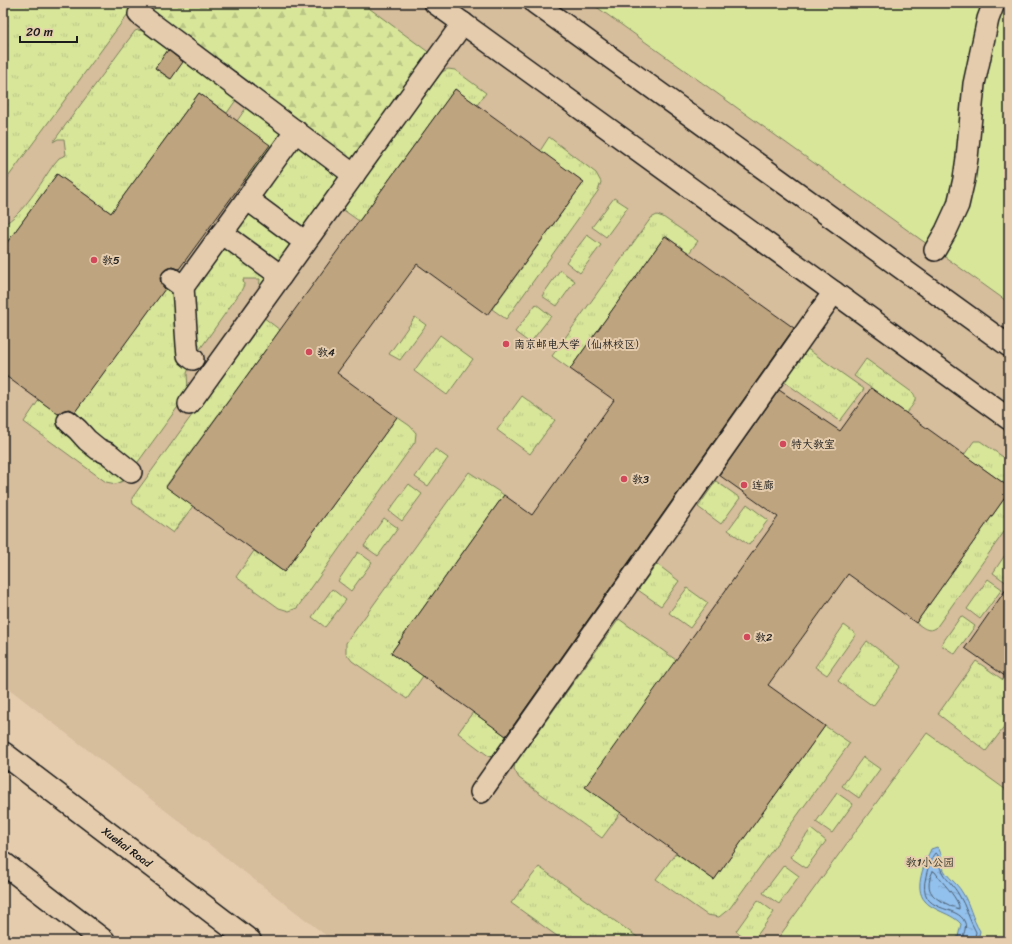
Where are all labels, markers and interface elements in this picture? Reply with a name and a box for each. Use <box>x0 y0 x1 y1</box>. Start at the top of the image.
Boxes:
scale bar <box>20 18 77 44</box>
text: 20 m <box>26 21 53 43</box>
place label: 教5 <box>102 251 120 270</box>
marker: 教5 <box>89 255 99 265</box>
place label: 南京邮电大学（仙林校区） <box>514 335 646 354</box>
marker: 南京邮电大学（仙林校区） <box>501 339 511 349</box>
place label: 教4 <box>317 343 335 362</box>
marker: 教4 <box>304 347 314 357</box>
place label: 特大教室 <box>791 435 835 454</box>
marker: 特大教室 <box>778 439 788 449</box>
place label: 教3 <box>632 470 649 489</box>
marker: 教3 <box>619 474 629 484</box>
place label: 连廊 <box>752 476 774 495</box>
marker: 连廊 <box>739 480 749 490</box>
place label: 教2 <box>755 628 773 647</box>
marker: 教2 <box>742 632 752 642</box>
street label: Xuehai Road <box>97 822 157 873</box>
park label: 教1小公园 <box>906 853 954 872</box>

